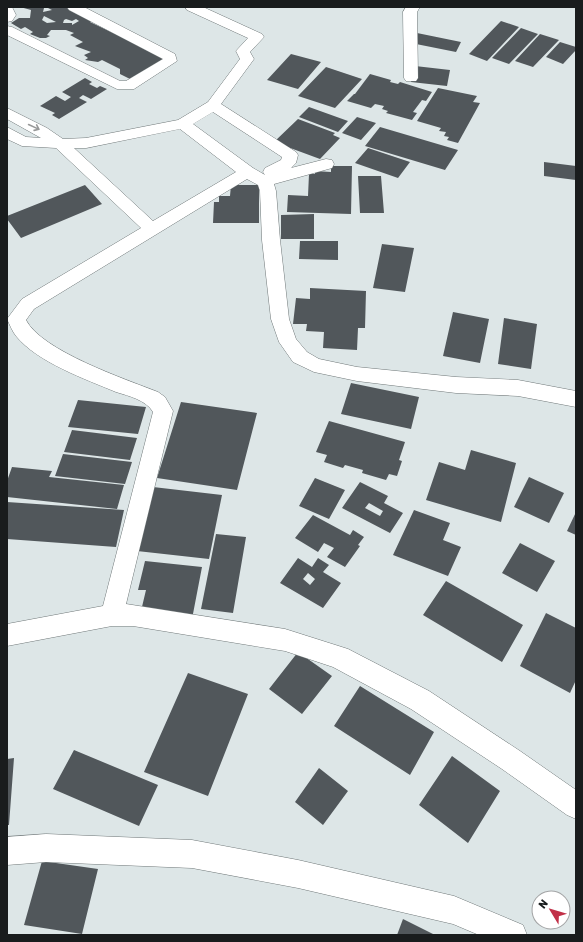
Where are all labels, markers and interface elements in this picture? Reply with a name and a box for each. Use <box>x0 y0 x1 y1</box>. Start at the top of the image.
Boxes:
one-way arrow <box>28 124 40 131</box>
north arrow <box>531 890 571 930</box>
text: N <box>536 897 551 911</box>

